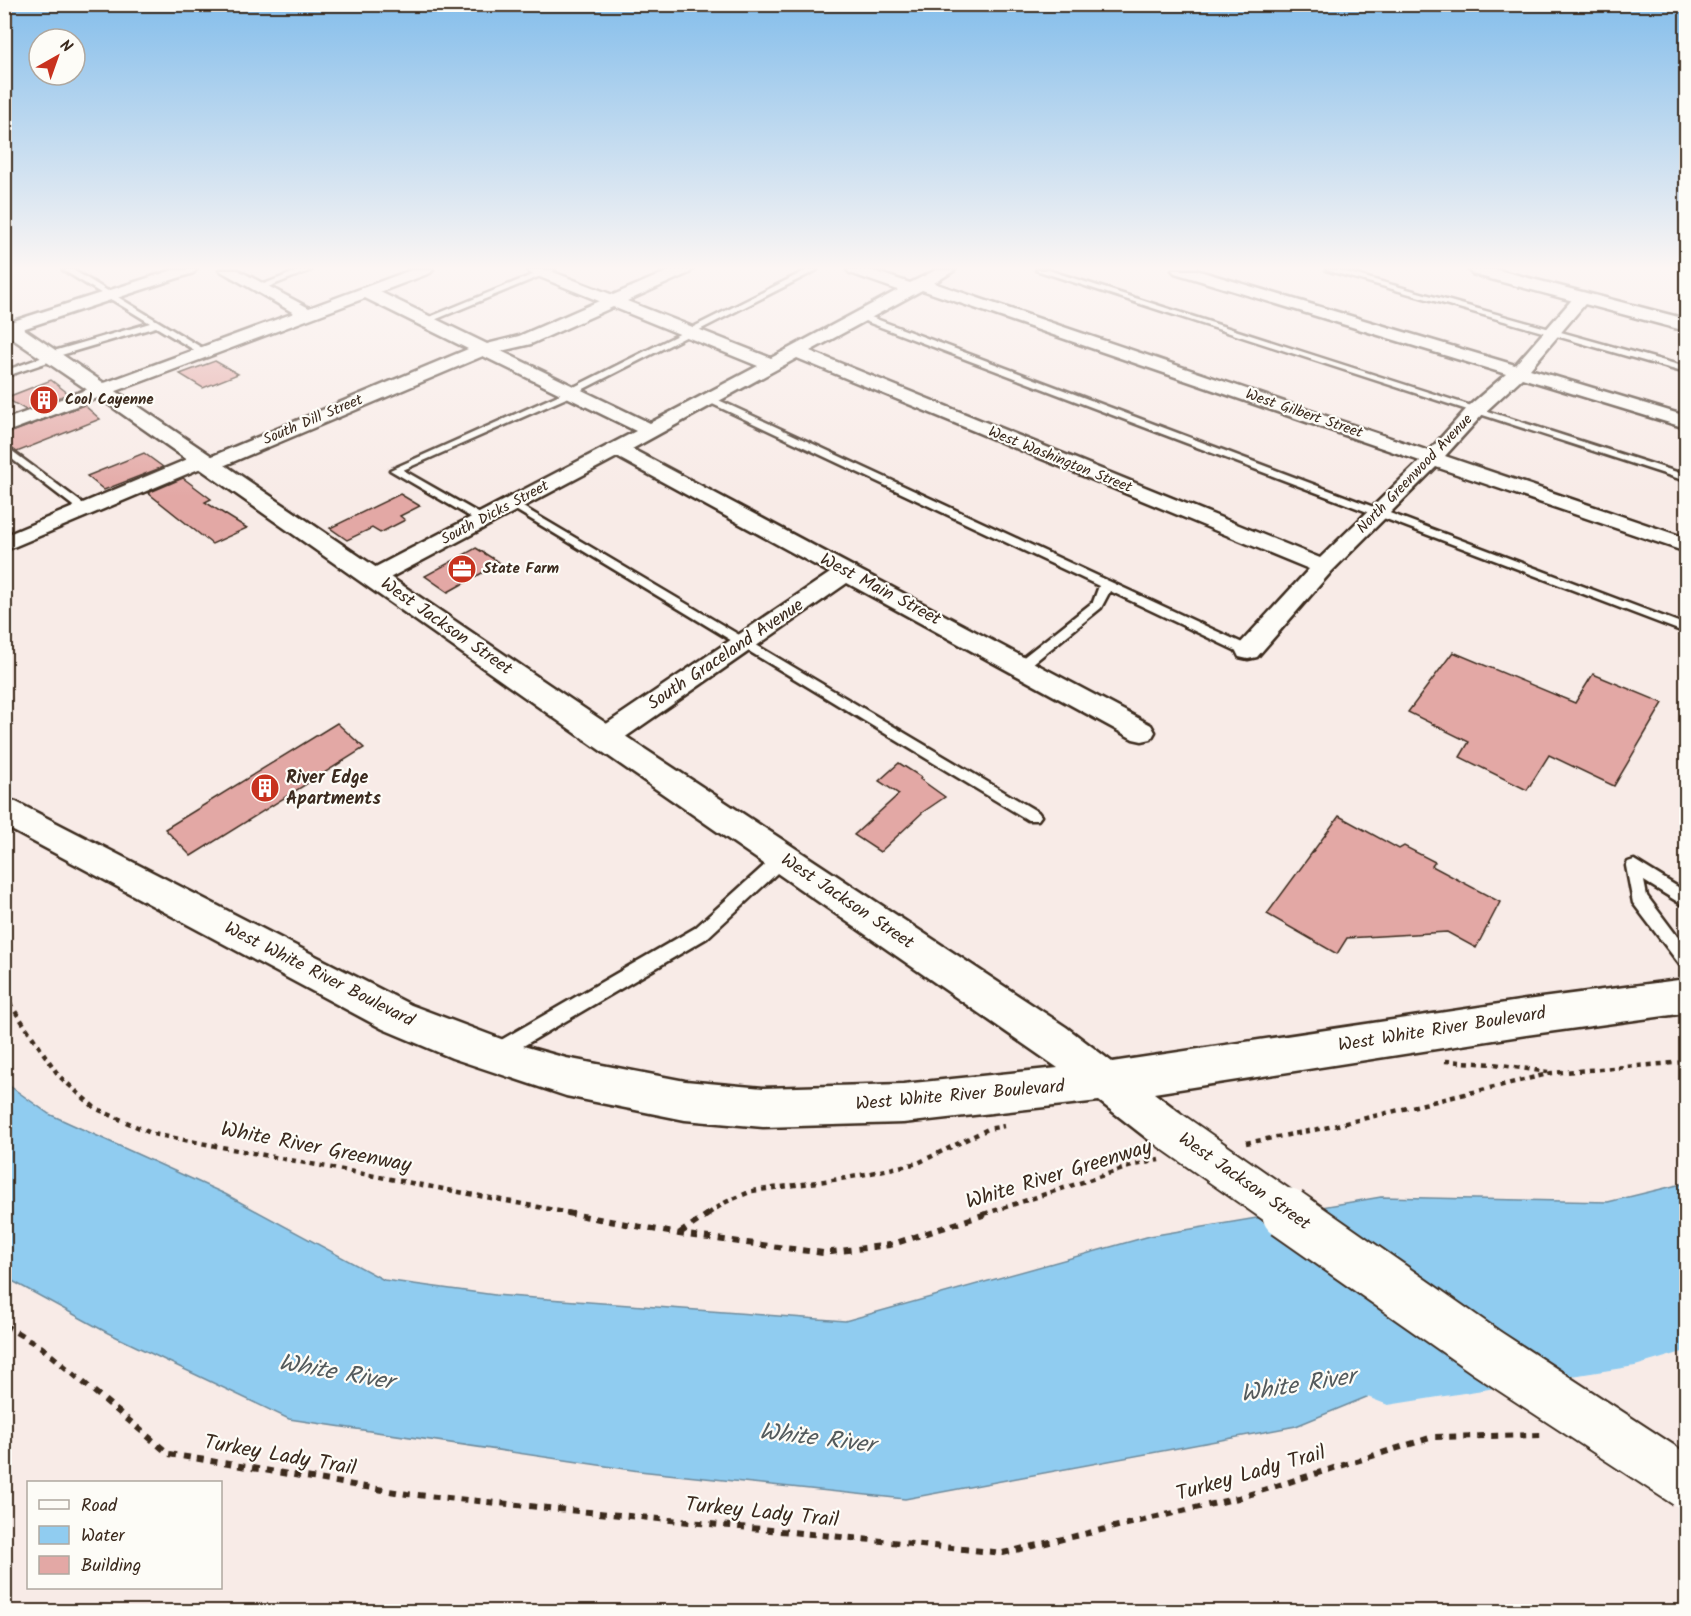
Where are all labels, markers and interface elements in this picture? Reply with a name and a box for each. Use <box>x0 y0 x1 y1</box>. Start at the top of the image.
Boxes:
north arrow <box>27 27 87 87</box>
text: N <box>54 34 78 59</box>
street label: West Gilbert Street <box>1242 383 1366 445</box>
building icon: Cool Cayenne <box>28 384 60 416</box>
place label: Cool Cayenne <box>65 388 154 412</box>
street label: South Dill Street <box>259 388 367 452</box>
street label: North Greenwood Avenue <box>1351 408 1479 539</box>
street label: West Washington Street <box>984 420 1136 500</box>
street label: South Dicks Street <box>437 474 553 552</box>
street label: West Main Street <box>814 546 947 635</box>
office icon: State Farm <box>446 553 478 585</box>
place label: State Farm <box>483 557 559 581</box>
street label: West Jackson Street <box>374 570 519 684</box>
street label: South Graceland Avenue <box>642 592 810 718</box>
place label: River Edge Apartments <box>286 764 381 814</box>
building icon: River Edge Apartments <box>249 772 281 804</box>
street label: West Jackson Street <box>774 846 920 958</box>
street label: West White River Boulevard <box>219 914 420 1036</box>
street label: West White River Boulevard <box>1336 999 1549 1061</box>
street label: West White River Boulevard <box>854 1072 1067 1120</box>
street label: White River Greenway <box>218 1113 414 1183</box>
street label: West Jackson Street <box>1172 1125 1317 1239</box>
street label: White River Greenway <box>962 1131 1156 1219</box>
water label: White River <box>276 1344 401 1403</box>
water label: White River <box>1238 1357 1363 1414</box>
water label: White River <box>757 1413 882 1466</box>
street label: Turkey Lady Trail <box>201 1426 359 1486</box>
street label: Turkey Lady Trail <box>1172 1437 1330 1511</box>
legend <box>27 1481 222 1589</box>
street label: Turkey Lady Trail <box>684 1489 840 1537</box>
text: Road <box>81 1492 118 1521</box>
text: Water <box>81 1522 126 1551</box>
text: Building <box>81 1552 141 1581</box>

